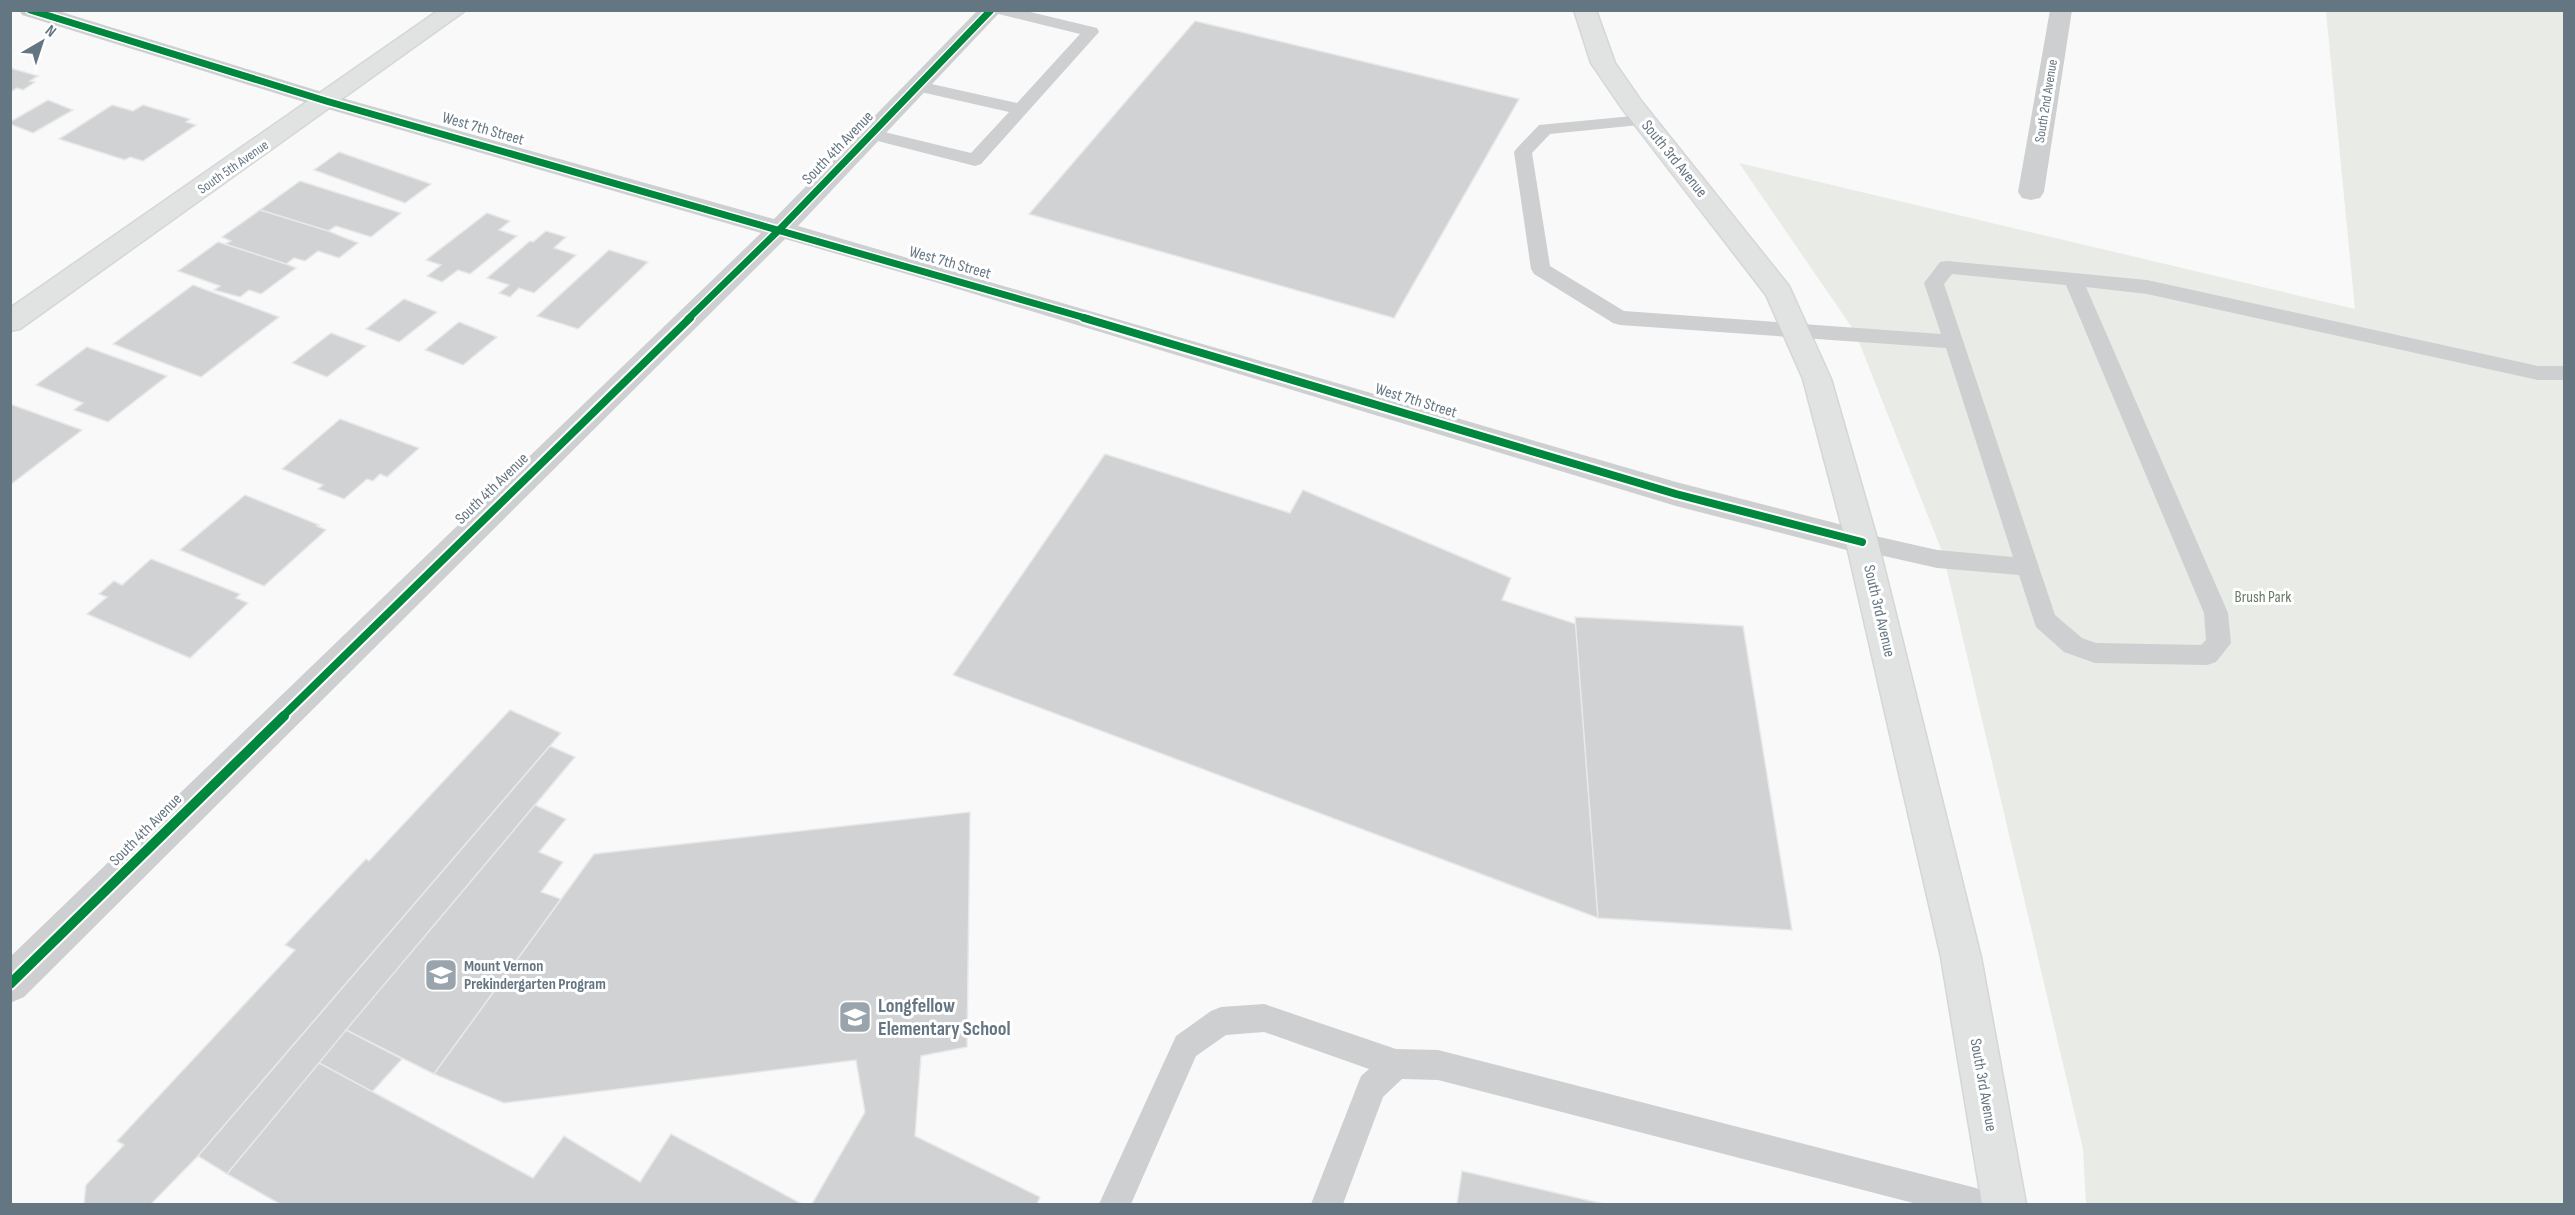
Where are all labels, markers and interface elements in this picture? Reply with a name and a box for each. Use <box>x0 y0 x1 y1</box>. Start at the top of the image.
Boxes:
north arrow <box>12 12 72 72</box>
text: N <box>41 21 60 42</box>
street label: South 2nd Avenue <box>2031 58 2061 144</box>
street label: South 4th Avenue <box>798 107 878 189</box>
street label: West 7th Street <box>440 108 526 150</box>
street label: South 3rd Avenue <box>1637 117 1711 201</box>
street label: South 5th Avenue <box>194 136 272 198</box>
street label: West 7th Street <box>907 242 993 284</box>
street label: West 7th Street <box>1373 380 1459 422</box>
street label: South 4th Avenue <box>451 449 533 529</box>
street label: South 3rd Avenue <box>1859 563 1899 659</box>
park label: Brush Park <box>2235 588 2291 607</box>
street label: South 4th Avenue <box>106 790 186 870</box>
school or university icon: Mount Vernon Prekindergarten Program <box>423 957 459 993</box>
place label: Mount Vernon Prekindergarten Program <box>464 957 606 994</box>
place label: Longfellow Elementary School <box>878 994 1011 1041</box>
school or university icon: Longfellow Elementary School <box>837 999 873 1035</box>
street label: South 3rd Avenue <box>1965 1037 2001 1133</box>

